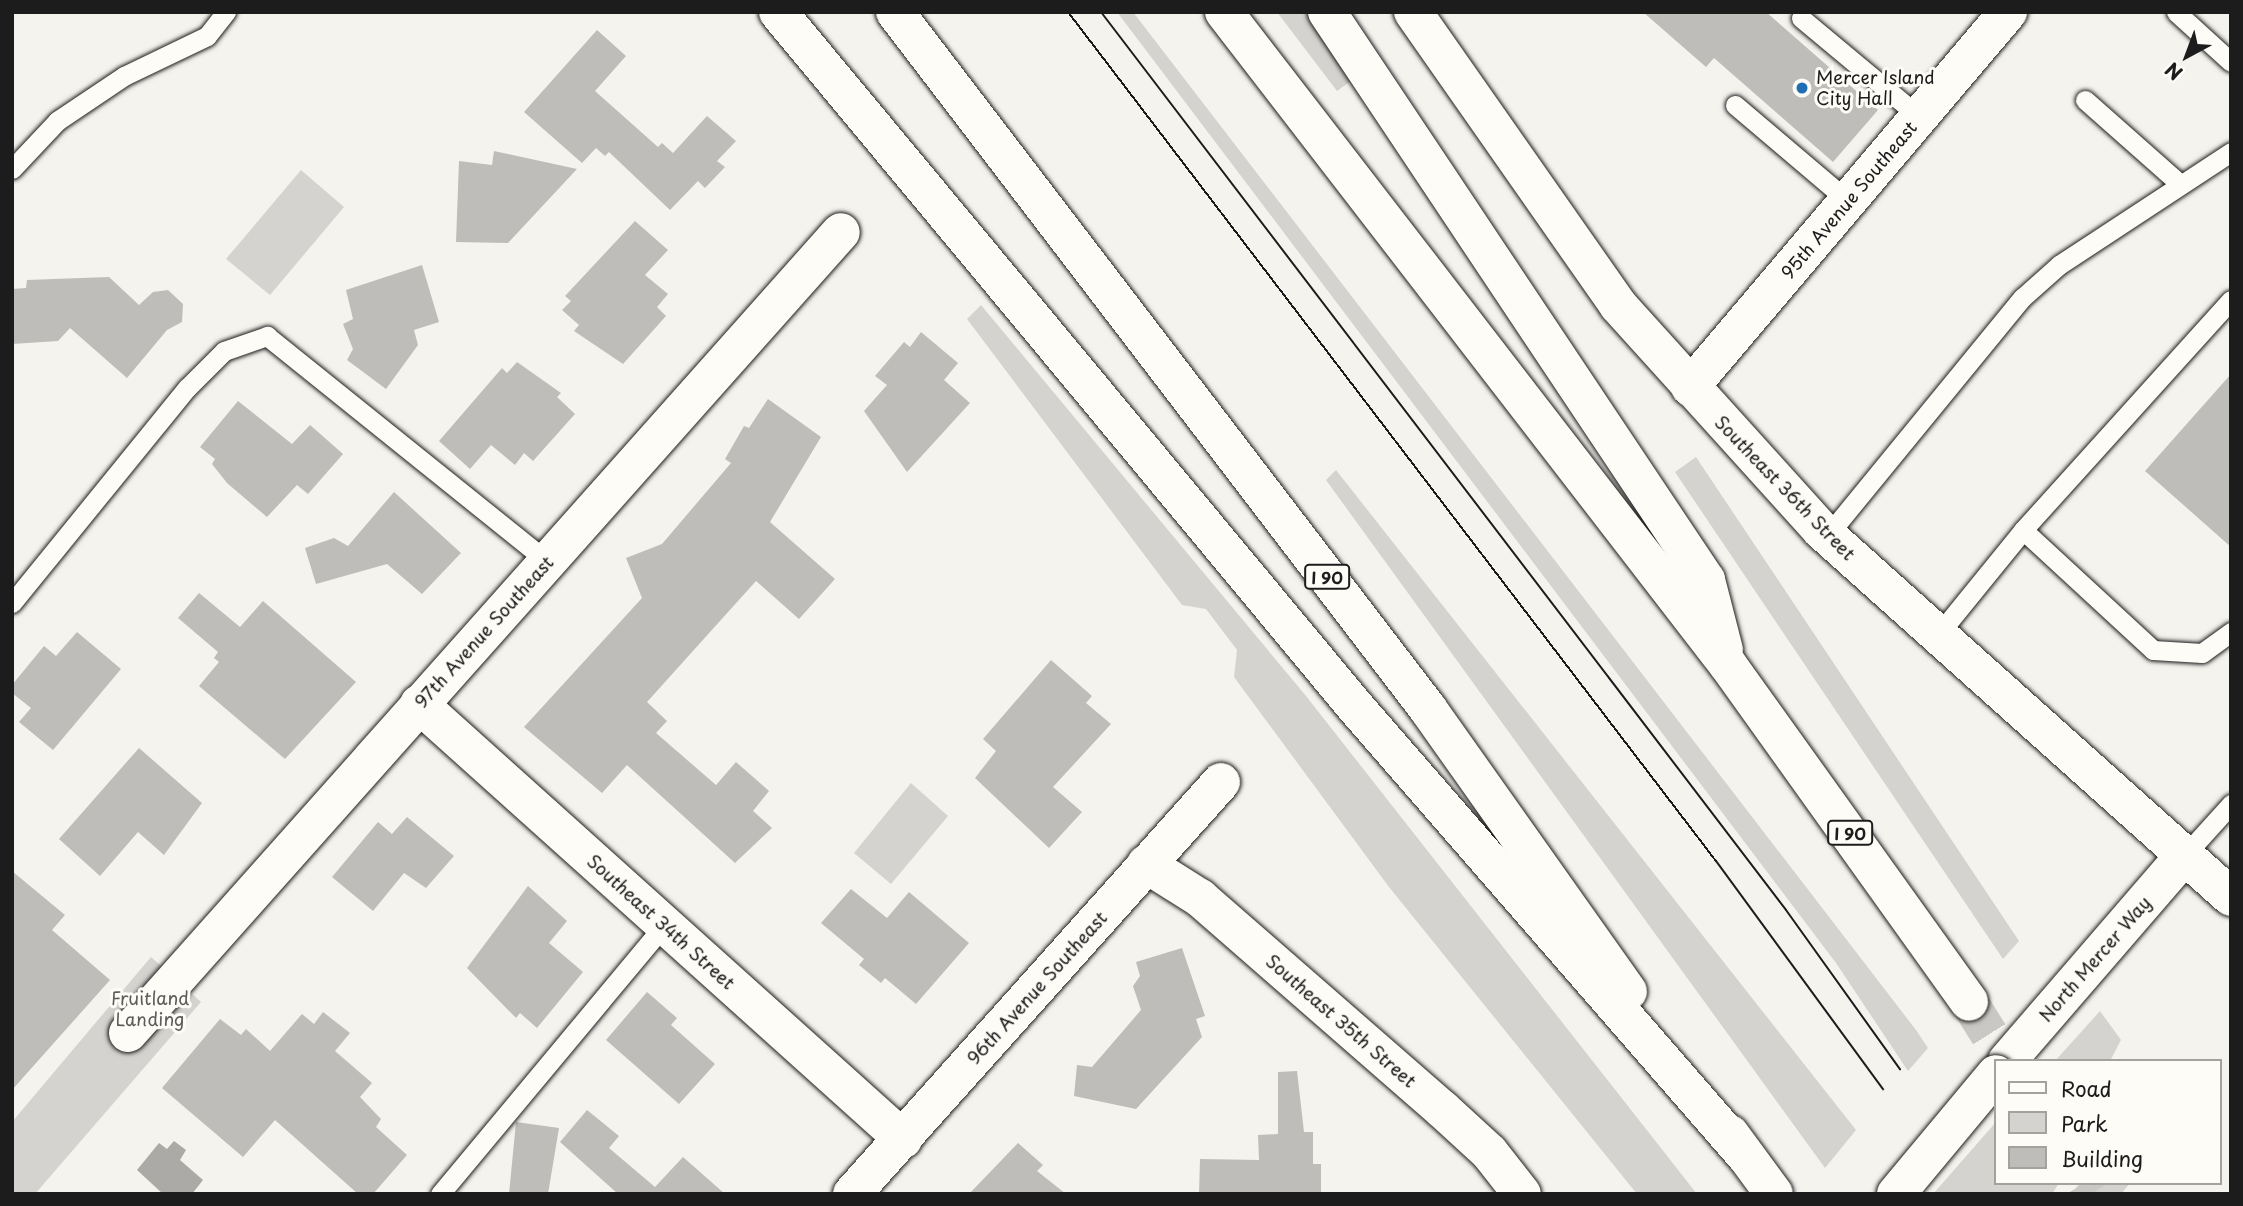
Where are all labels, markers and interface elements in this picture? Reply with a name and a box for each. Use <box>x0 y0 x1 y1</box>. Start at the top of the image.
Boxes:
north arrow <box>2152 21 2222 91</box>
text: N <box>2158 56 2188 87</box>
place label: Mercer Island City Hall <box>1816 67 1935 110</box>
marker: Mercer Island City Hall <box>1794 80 1810 96</box>
street label: 95th Avenue Southeast <box>1777 117 1921 283</box>
street label: Southeast 36th Street <box>1710 411 1860 565</box>
street label: 97th Avenue Southeast <box>410 552 558 712</box>
road number: I 90 <box>1302 564 1352 590</box>
road number: I 90 <box>1826 820 1874 846</box>
street label: Southeast 34th Street <box>583 850 739 994</box>
street label: North Mercer Way <box>2033 890 2157 1028</box>
street label: 96th Avenue Southeast <box>962 906 1112 1070</box>
street label: Southeast 35th Street <box>1262 950 1420 1092</box>
park label: Fruitland Landing <box>111 988 189 1030</box>
legend <box>1994 1059 2222 1185</box>
text: Road <box>2061 1072 2112 1104</box>
text: Park <box>2061 1107 2108 1139</box>
text: Building <box>2061 1142 2143 1174</box>

